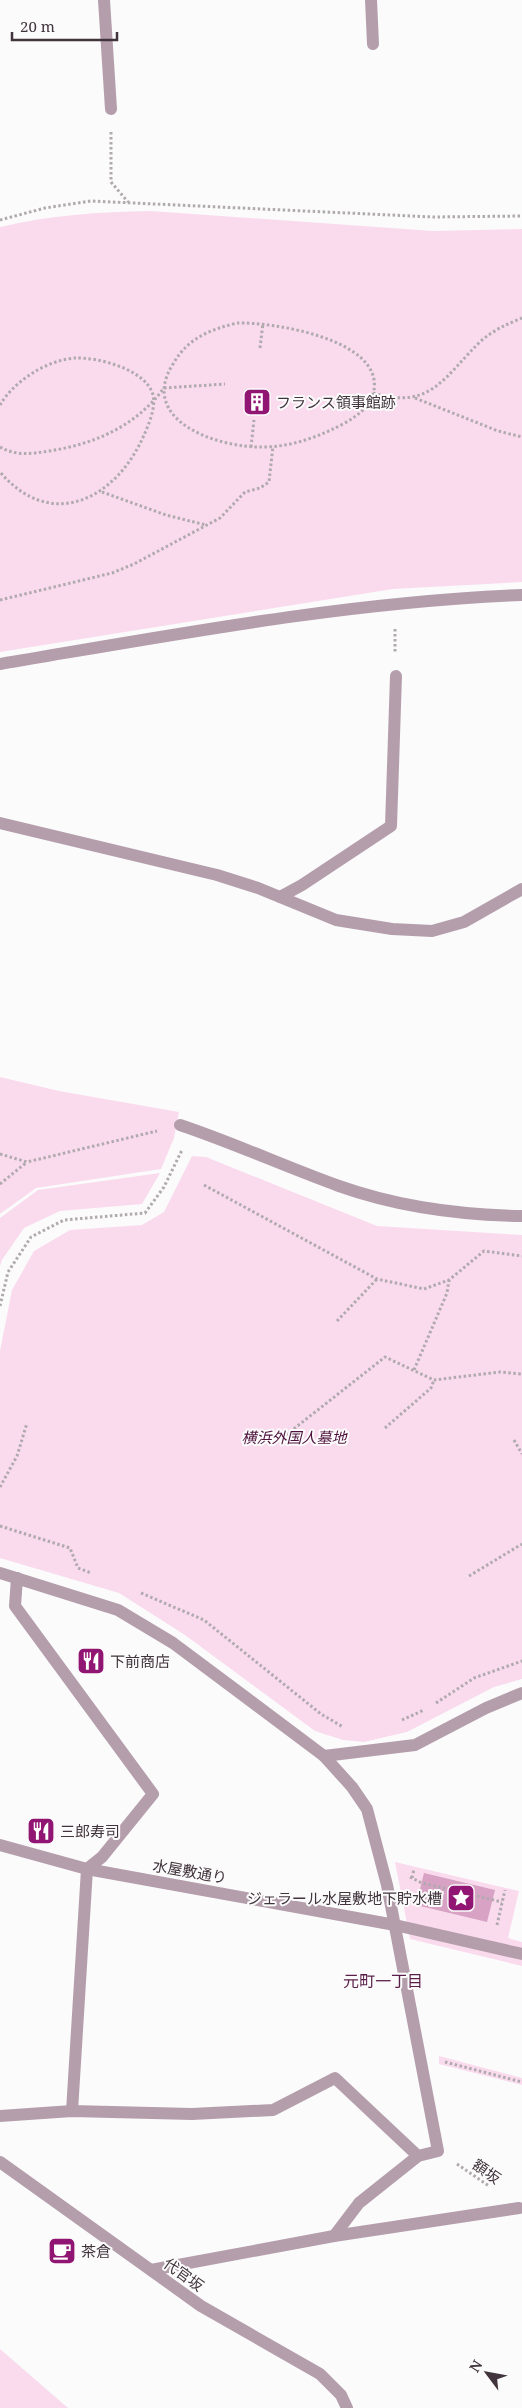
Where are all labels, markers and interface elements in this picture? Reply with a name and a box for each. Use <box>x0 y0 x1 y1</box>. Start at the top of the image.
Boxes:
scale bar <box>12 10 118 42</box>
text: 20 m <box>20 16 55 36</box>
building icon: フランス領事館跡 <box>242 387 272 417</box>
place label: フランス領事館跡 <box>276 392 396 412</box>
park label: 横浜外国人墓地 <box>241 1427 348 1447</box>
restaurant icon: 下前商店 <box>76 1646 106 1676</box>
place label: 下前商店 <box>110 1651 170 1671</box>
restaurant icon: 三郎寿司 <box>26 1816 56 1846</box>
place label: 三郎寿司 <box>60 1821 120 1841</box>
street label: 水屋敷通り <box>151 1855 229 1887</box>
place icon: ジェラール水屋敷地下貯水槽 <box>446 1883 476 1913</box>
place label: ジェラール水屋敷地下貯水槽 <box>247 1888 442 1908</box>
district label: 元町一丁目 <box>343 1970 423 1992</box>
street label: 額坂 <box>469 2154 505 2188</box>
cafe icon: 茶倉 <box>47 2236 77 2266</box>
place label: 茶倉 <box>81 2241 111 2261</box>
street label: 代官坂 <box>160 2253 208 2295</box>
north arrow <box>462 2348 512 2398</box>
text: N <box>465 2356 487 2376</box>

